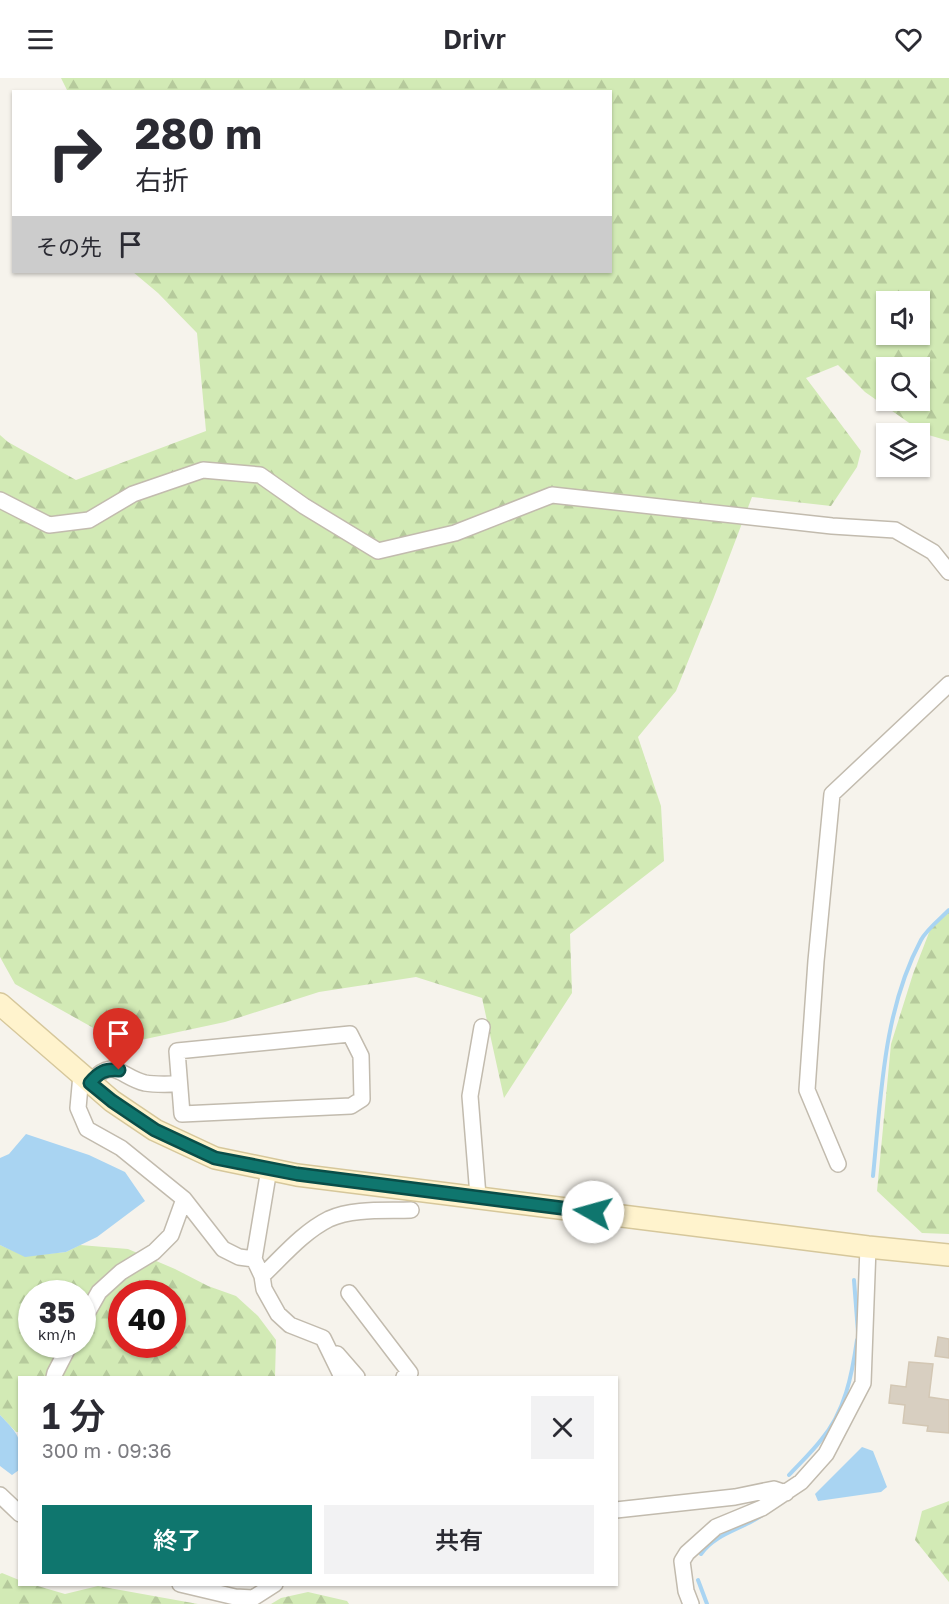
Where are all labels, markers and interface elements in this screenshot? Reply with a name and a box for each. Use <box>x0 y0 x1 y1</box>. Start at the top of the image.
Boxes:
icon: menu <box>24 23 57 56</box>
text: Drivr <box>443 23 506 55</box>
icon: heart <box>892 23 925 56</box>
text: 280 m <box>135 108 262 158</box>
icon: right <box>36 114 114 192</box>
text: 右折 <box>135 164 189 196</box>
icon: arrive <box>114 228 147 261</box>
text: その先 <box>36 233 102 260</box>
map controls <box>876 291 930 477</box>
button: sound <box>876 291 930 345</box>
button: search <box>876 357 930 411</box>
button: layers <box>876 423 930 477</box>
pin <box>93 1008 144 1070</box>
icon: arrive <box>102 1017 135 1050</box>
position arrow <box>561 1180 625 1244</box>
speed limit sign: 40 <box>108 1280 186 1358</box>
text: 35 <box>39 1294 75 1330</box>
text: km/h <box>38 1325 76 1343</box>
text: 1 分 <box>42 1394 105 1437</box>
button: close <box>531 1396 594 1459</box>
text: 300 m · 09:36 <box>42 1438 172 1462</box>
button: 終了 <box>42 1505 312 1574</box>
button: 共有 <box>324 1505 594 1574</box>

